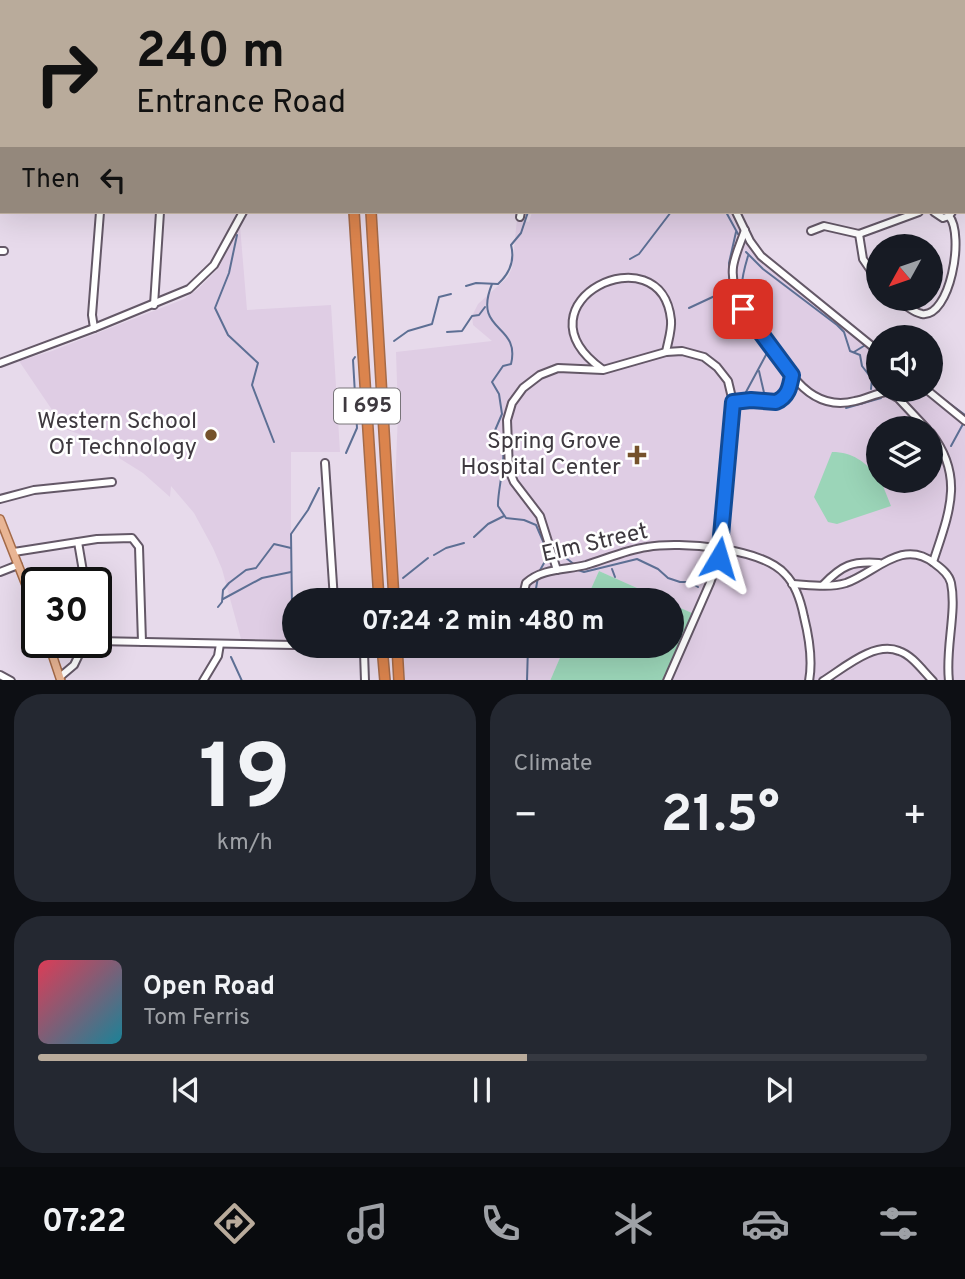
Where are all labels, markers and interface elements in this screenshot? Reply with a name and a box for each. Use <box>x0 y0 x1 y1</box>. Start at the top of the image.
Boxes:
text: 240 m <box>136 23 285 85</box>
icon: right <box>21 28 112 119</box>
text: Entrance Road <box>136 84 346 124</box>
icon: left <box>94 161 132 199</box>
text: Then <box>21 164 80 197</box>
north arrow <box>866 234 943 312</box>
map controls <box>866 234 943 493</box>
pin <box>713 279 773 339</box>
icon: arrive <box>724 290 762 328</box>
button: sound <box>866 325 943 402</box>
road number: I 695 <box>334 388 400 424</box>
place label: Western School Of Technology <box>37 408 197 463</box>
button: layers <box>866 416 943 493</box>
marker: Western School Of Technology <box>203 427 219 443</box>
place label: Spring Grove Hospital Center <box>460 428 621 483</box>
marker: Spring Grove Hospital Center <box>627 445 647 465</box>
street label: Elm Street <box>539 518 651 570</box>
position arrow <box>682 521 756 595</box>
speed limit sign: 30 <box>21 567 112 658</box>
text: 07:24 · 2 min · 480 m <box>362 606 604 639</box>
text: 19 <box>199 726 291 841</box>
text: Climate <box>514 750 592 779</box>
text: 21.5° <box>661 784 780 850</box>
text: − <box>514 793 538 842</box>
text: + <box>902 793 927 842</box>
text: km/h <box>217 829 273 858</box>
text: Open Road <box>143 971 275 1004</box>
text: Tom Ferris <box>143 1004 250 1033</box>
icon: previous <box>167 1071 205 1109</box>
icon: pause <box>463 1071 501 1109</box>
icon: next <box>760 1071 798 1109</box>
icon: directions <box>210 1199 259 1248</box>
icon: music <box>343 1199 392 1248</box>
icon: phone <box>476 1199 525 1248</box>
icon: climate <box>609 1199 658 1248</box>
icon: car <box>741 1199 790 1248</box>
icon: filters <box>874 1199 923 1248</box>
text: 07:22 <box>42 1203 126 1243</box>

